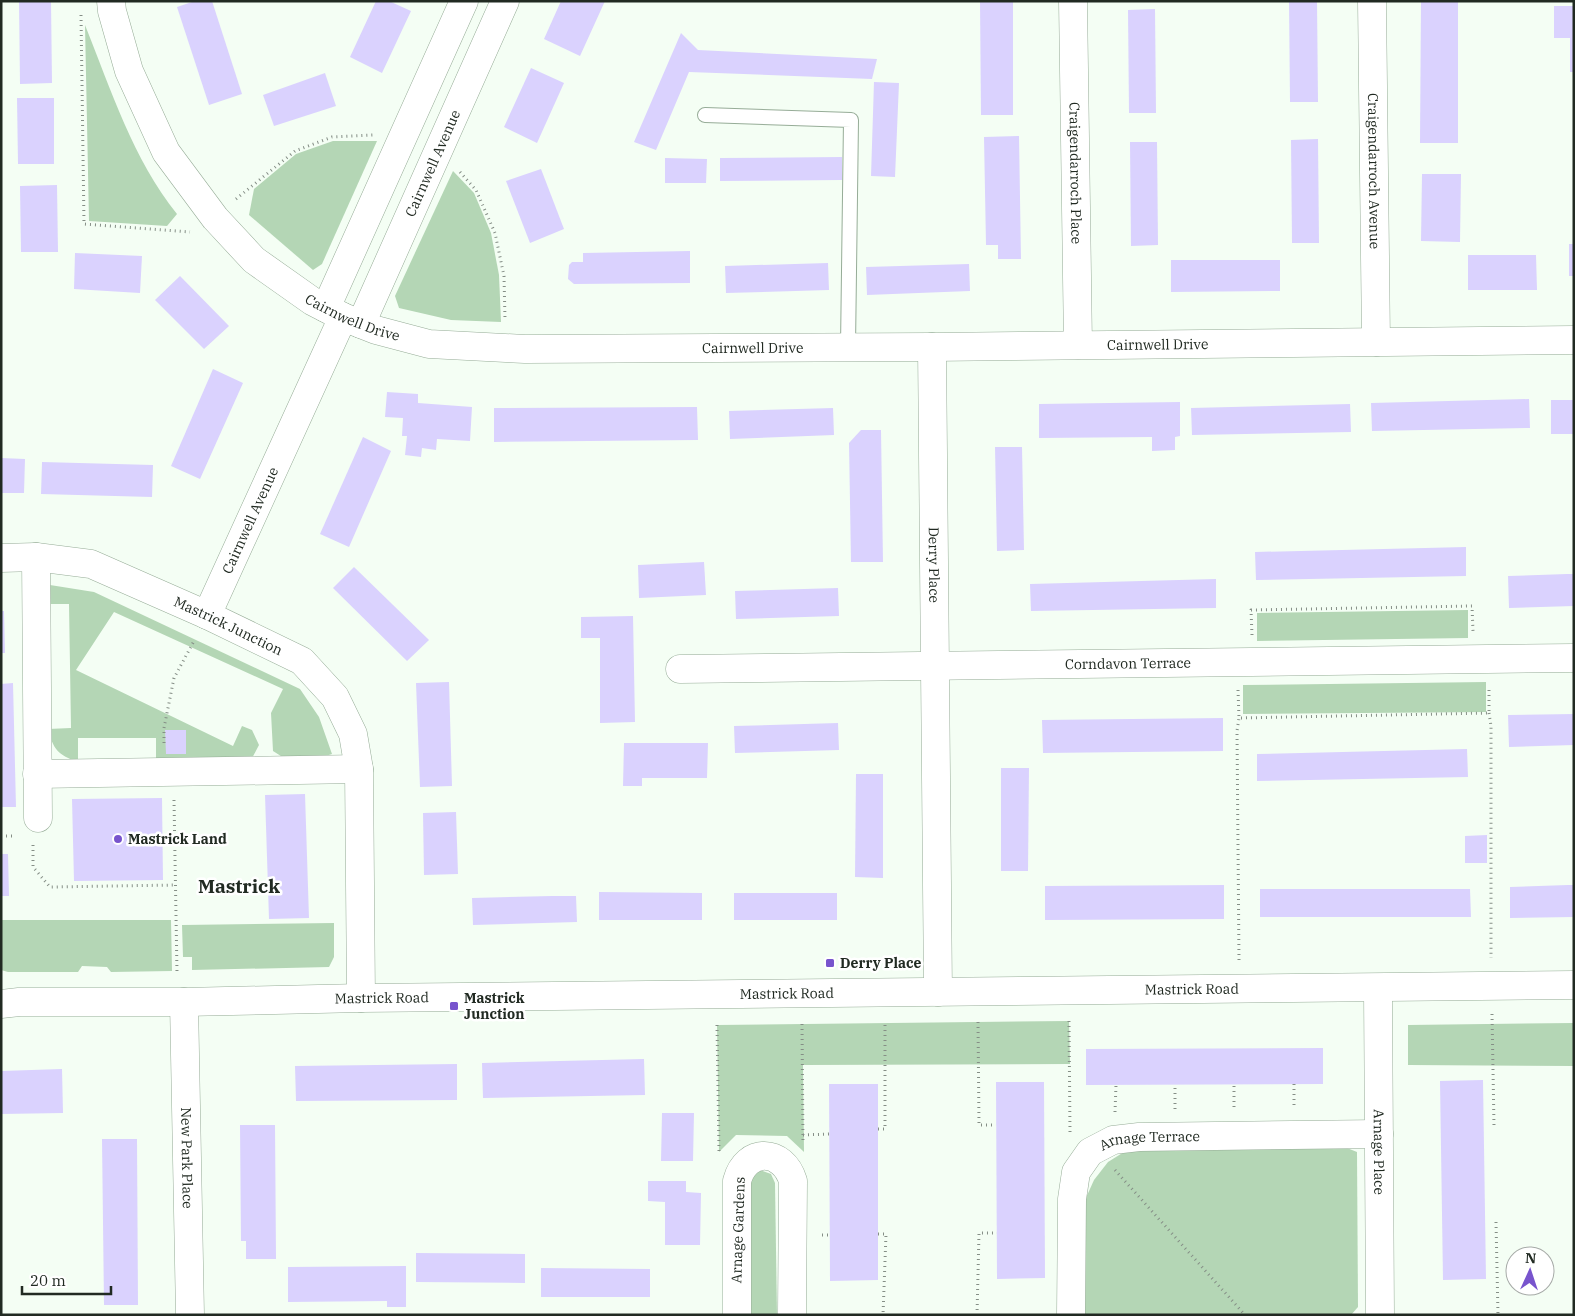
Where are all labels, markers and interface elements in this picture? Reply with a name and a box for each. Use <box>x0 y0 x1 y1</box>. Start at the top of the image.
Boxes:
street label: Craigendarroch Avenue <box>1364 93 1384 249</box>
street label: Craigendarroch Place <box>1065 102 1086 244</box>
street label: Cairnwell Avenue <box>401 107 464 220</box>
street label: Cairnwell Drive <box>301 290 402 345</box>
street label: Cairnwell Drive <box>1107 335 1208 354</box>
street label: Cairnwell Drive <box>702 339 803 357</box>
street label: Cairnwell Avenue <box>218 464 282 577</box>
street label: Derry Place <box>925 527 943 603</box>
street label: Mastrick Junction <box>171 593 286 659</box>
street label: Corndavon Terrace <box>1065 654 1191 673</box>
place label: Mastrick Land <box>128 830 227 848</box>
marker: Mastrick Land <box>112 833 124 845</box>
district label: Mastrick <box>198 874 280 898</box>
place label: Derry Place <box>840 954 921 972</box>
marker: Derry Place <box>824 957 836 969</box>
street label: Mastrick Road <box>1145 980 1240 999</box>
street label: Mastrick Road <box>740 984 835 1003</box>
street label: Mastrick Road <box>335 988 430 1008</box>
place label: Mastrick Junction <box>464 989 525 1023</box>
marker: Mastrick Junction <box>448 1000 460 1012</box>
street label: New Park Place <box>177 1107 197 1209</box>
street label: Arnage Place <box>1370 1109 1388 1195</box>
street label: Arnage Terrace <box>1096 1127 1200 1155</box>
street label: Arnage Gardens <box>727 1176 749 1284</box>
north arrow <box>1505 1246 1555 1296</box>
text: N <box>1525 1249 1537 1267</box>
scale bar <box>22 1264 111 1296</box>
text: 20 m <box>30 1271 66 1290</box>

